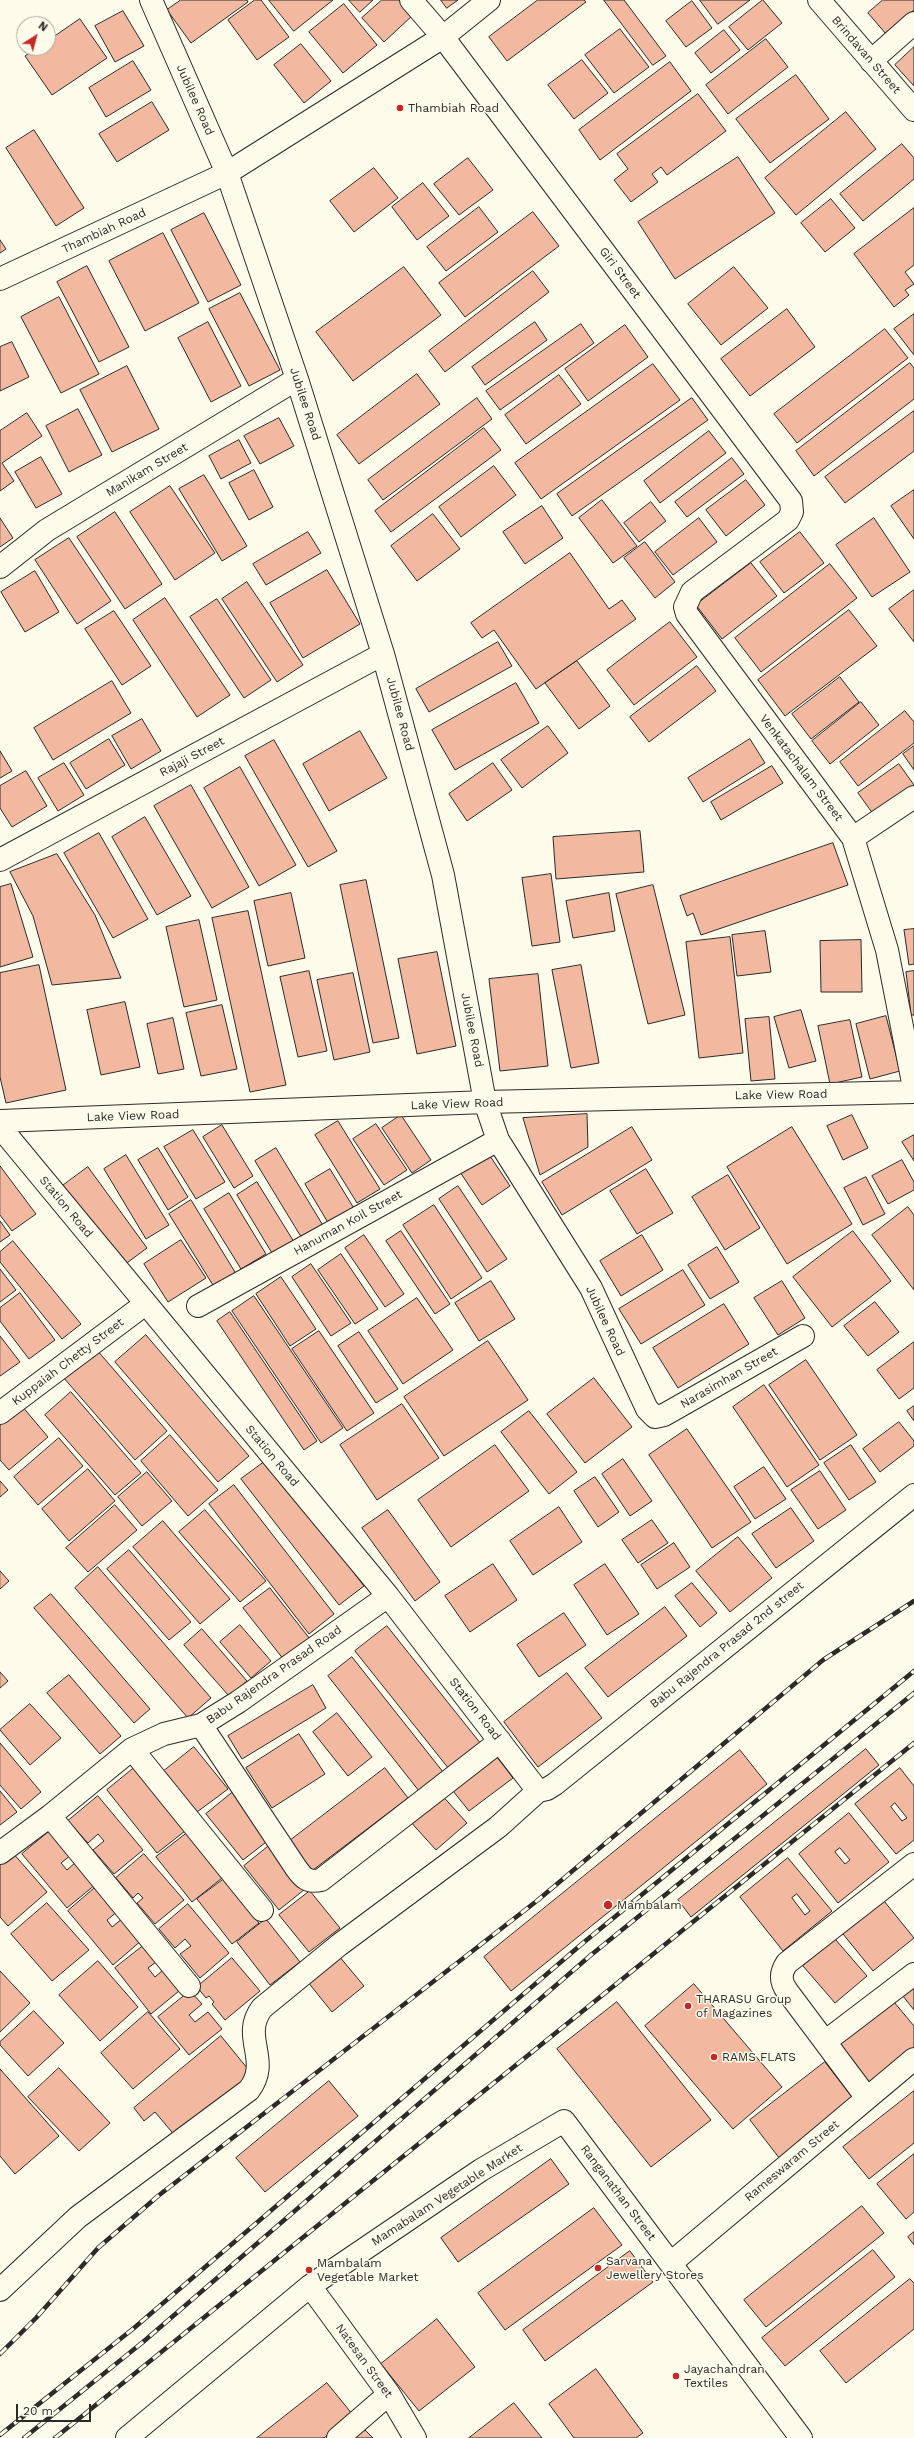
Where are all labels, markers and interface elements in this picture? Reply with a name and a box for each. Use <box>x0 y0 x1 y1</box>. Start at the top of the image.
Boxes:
street label: Brindavan Street <box>828 13 904 97</box>
north arrow <box>16 16 56 56</box>
text: N <box>36 19 50 34</box>
street label: Jubilee Road <box>173 62 217 138</box>
place label: Thambiah Road <box>408 101 499 115</box>
marker: Thambiah Road <box>395 103 405 113</box>
street label: Thambiah Road <box>60 205 148 257</box>
street label: Giri Street <box>596 245 644 301</box>
street label: Jubilee Road <box>286 366 324 442</box>
street label: Manikam Street <box>104 440 190 500</box>
street label: Jubilee Road <box>383 676 417 752</box>
street label: Venkatachalam Street <box>756 712 846 824</box>
street label: Rajaji Street <box>157 734 227 780</box>
street label: Jubilee Road <box>458 991 486 1069</box>
street label: Lake View Road <box>735 1087 827 1103</box>
street label: Lake View Road <box>410 1095 504 1113</box>
street label: Lake View Road <box>86 1107 180 1125</box>
street label: Station Road <box>36 1173 96 1241</box>
street label: Hanuman Koil Street <box>291 1187 405 1259</box>
street label: Jubilee Road <box>582 1284 628 1358</box>
street label: Kuppaiah Chetty Street <box>9 1315 127 1409</box>
street label: Narasimhan Street <box>678 1344 780 1412</box>
street label: Station Road <box>242 1422 302 1490</box>
street label: Babu Rajendra Prasad 2nd street <box>647 1579 807 1711</box>
street label: Babu Rajendra Prasad Road <box>204 1623 344 1727</box>
street label: Station Road <box>446 1675 504 1743</box>
place label: Mambalam <box>617 1898 682 1912</box>
marker: Mambalam <box>602 1899 614 1911</box>
place label: THARASU Group of Magazines <box>696 1992 792 2020</box>
marker: THARASU Group of Magazines <box>683 2001 693 2011</box>
place label: RAMS FLATS <box>722 2050 796 2064</box>
marker: RAMS FLATS <box>709 2052 719 2062</box>
street label: Rameswaram Street <box>742 2117 842 2205</box>
street label: Mamabalam Vegetable Market <box>369 2141 525 2249</box>
street label: Ranganathan Street <box>577 2142 659 2244</box>
place label: Sarvana Jewellery Stores <box>606 2254 704 2282</box>
place label: Mambalam Vegetable Market <box>317 2256 419 2284</box>
marker: Sarvana Jewellery Stores <box>593 2263 603 2273</box>
marker: Mambalam Vegetable Market <box>304 2265 314 2275</box>
street label: Natesan Street <box>332 2321 396 2401</box>
place label: Jayachandran Textiles <box>684 2362 765 2390</box>
marker: Jayachandran Textiles <box>671 2371 681 2381</box>
scale bar <box>18 2396 93 2422</box>
text: 20 m <box>23 2404 53 2418</box>

